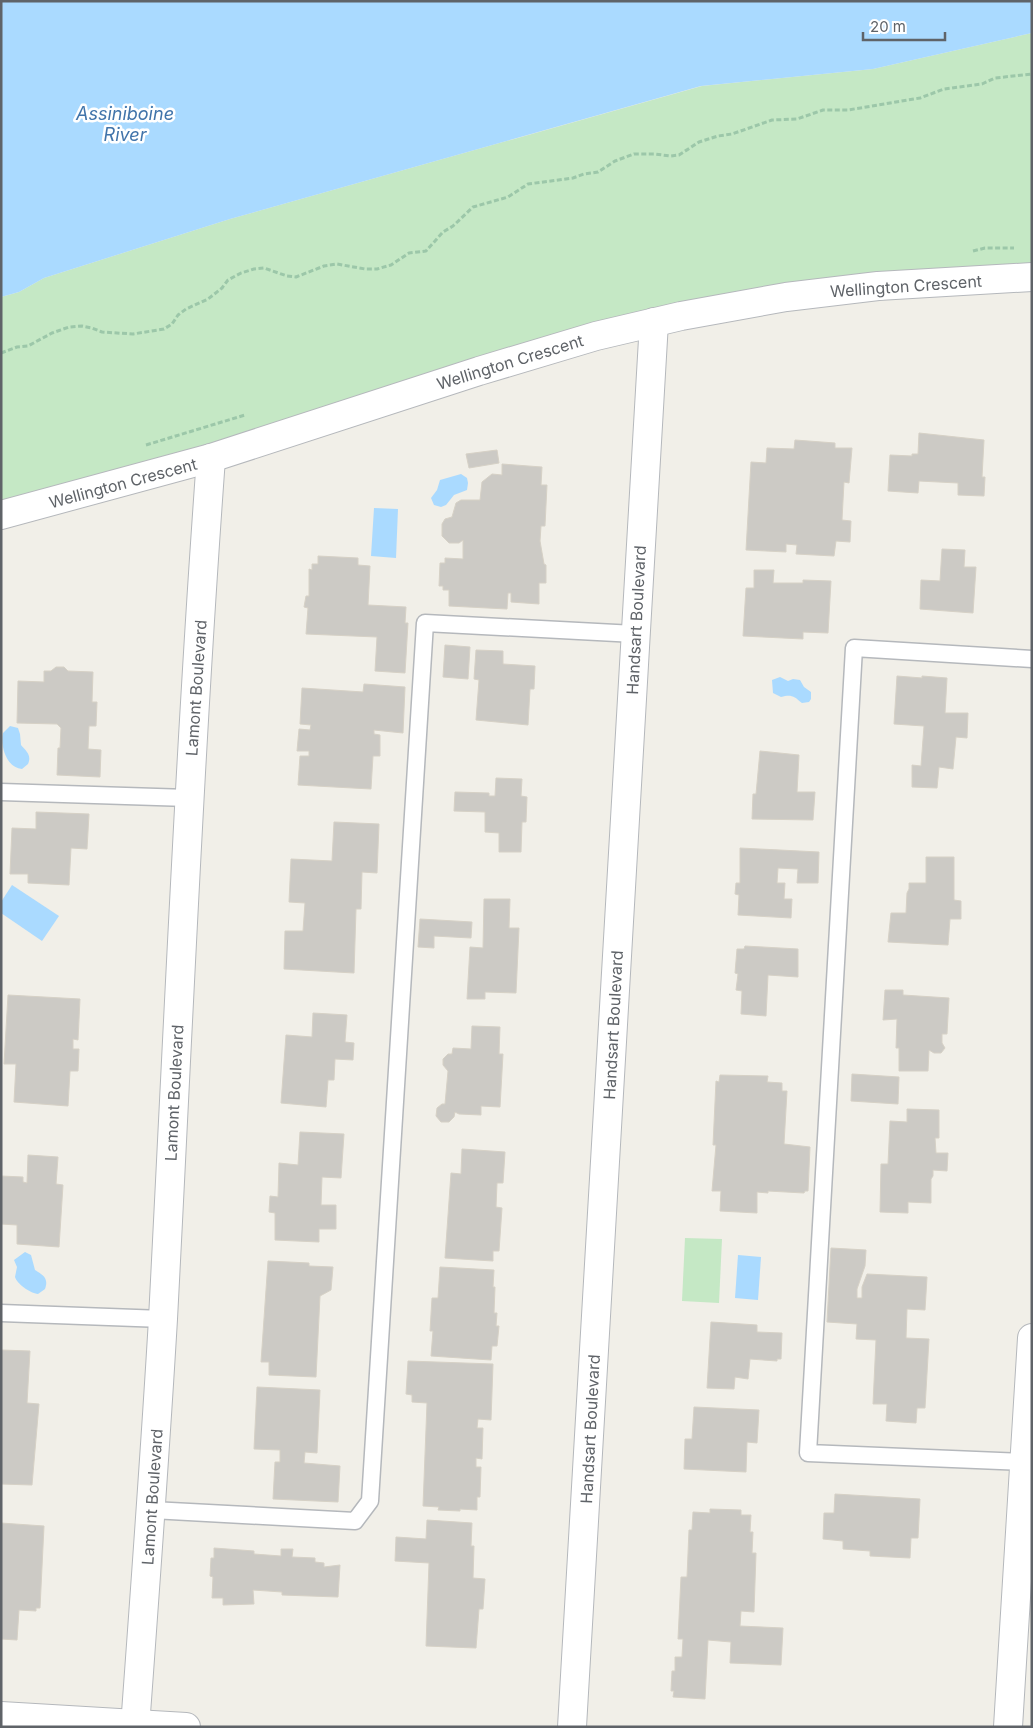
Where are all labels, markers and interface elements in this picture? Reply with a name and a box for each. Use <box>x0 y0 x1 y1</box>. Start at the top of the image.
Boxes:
scale bar <box>863 10 946 42</box>
text: 20 m <box>870 17 906 36</box>
water label: Assiniboine River <box>75 103 174 145</box>
street label: Wellington Crescent <box>829 271 983 301</box>
street label: Wellington Crescent <box>434 330 586 394</box>
street label: Wellington Crescent <box>47 454 199 512</box>
street label: Handsart Boulevard <box>622 545 650 695</box>
street label: Lamont Boulevard <box>181 619 211 757</box>
street label: Handsart Boulevard <box>599 950 627 1100</box>
street label: Lamont Boulevard <box>160 1024 188 1162</box>
street label: Handsart Boulevard <box>576 1354 604 1504</box>
street label: Lamont Boulevard <box>137 1428 167 1566</box>

